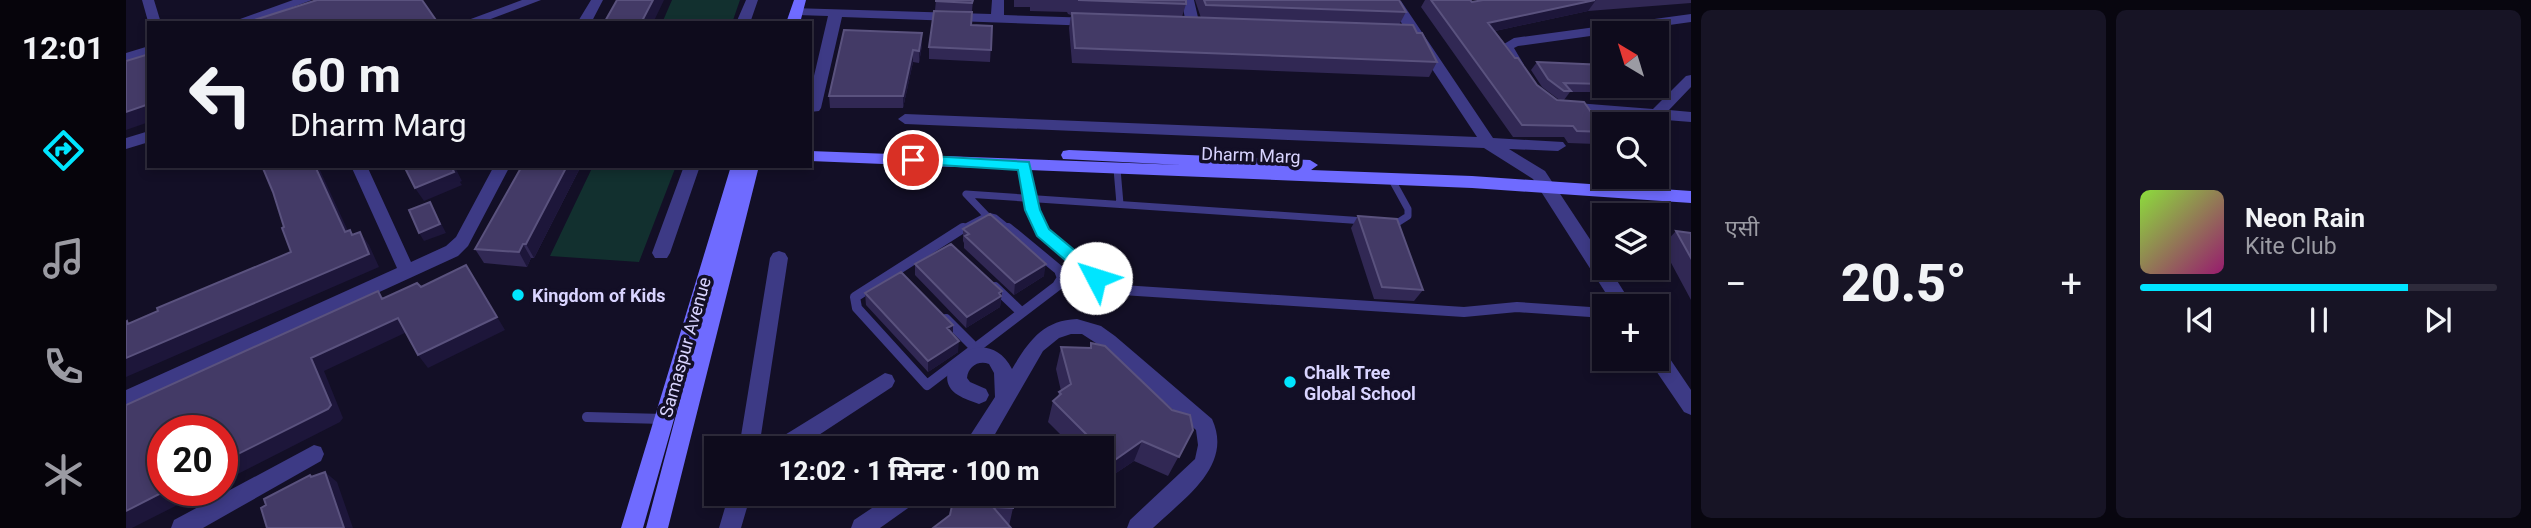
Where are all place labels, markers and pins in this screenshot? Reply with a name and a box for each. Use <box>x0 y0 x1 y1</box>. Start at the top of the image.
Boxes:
pin <box>883 130 943 190</box>
place label: Kingdom of Kids <box>532 285 666 306</box>
marker: Kingdom of Kids <box>510 287 526 303</box>
place label: Chalk Tree Global School <box>1304 362 1416 404</box>
marker: Chalk Tree Global School <box>1282 374 1298 390</box>

